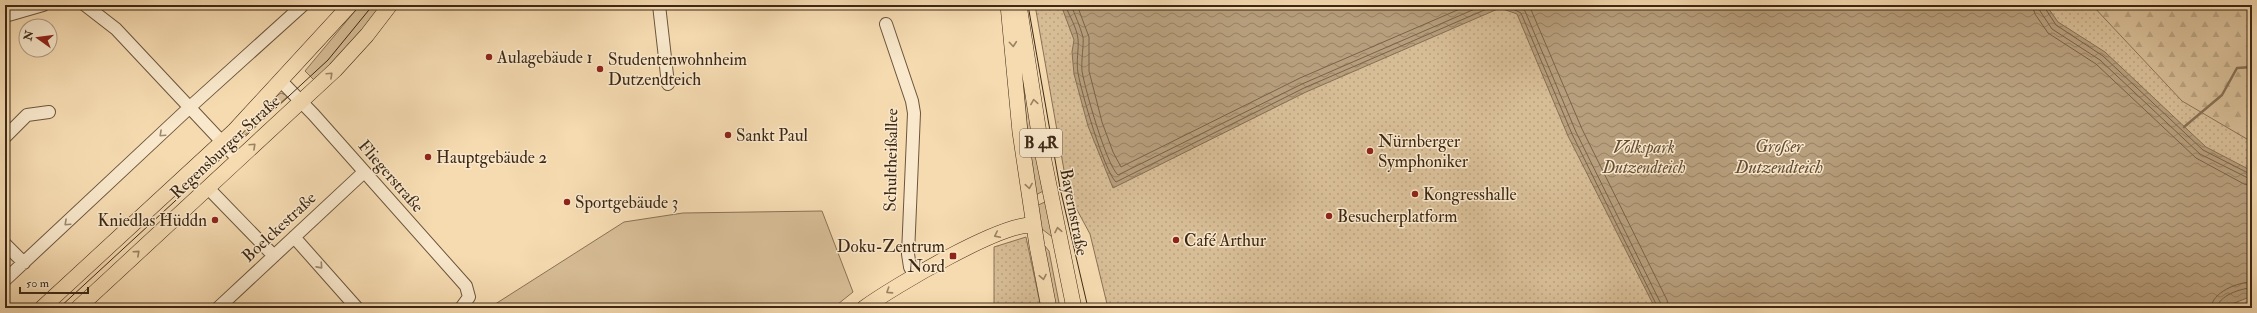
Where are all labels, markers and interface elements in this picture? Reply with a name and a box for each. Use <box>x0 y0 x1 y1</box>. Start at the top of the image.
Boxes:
north arrow <box>18 18 58 58</box>
text: N <box>21 28 37 43</box>
one-way arrow <box>1008 41 1017 47</box>
place label: Aulagebäude 1 <box>496 47 593 68</box>
place label: Studentenwohnheim Dutzendteich <box>608 49 747 90</box>
marker: Aulagebäude 1 <box>484 52 494 62</box>
marker: Studentenwohnheim Dutzendteich <box>595 64 605 74</box>
one-way arrow <box>325 72 333 80</box>
street label: Regensburger Straße <box>166 91 284 203</box>
one-way arrow <box>1030 99 1039 105</box>
street label: Schultheißallee <box>880 108 902 212</box>
place label: Sankt Paul <box>736 125 809 146</box>
one-way arrow <box>159 129 167 137</box>
road number: B 4R <box>1020 129 1062 157</box>
marker: Sankt Paul <box>723 130 733 140</box>
place label: Nürnberger Symphoniker <box>1378 131 1469 173</box>
street label: Fliegerstraße <box>354 135 428 217</box>
water label: Großer Dutzendteich <box>1734 135 1823 179</box>
park label: Volkspark Dutzendteich <box>1601 137 1686 178</box>
one-way arrow <box>248 143 256 151</box>
marker: Nürnberger Symphoniker <box>1365 146 1375 156</box>
place label: Hauptgebäude 2 <box>436 147 547 169</box>
marker: Hauptgebäude 2 <box>423 152 433 162</box>
street label: Bayernstraße <box>1054 167 1093 258</box>
one-way arrow <box>1024 183 1033 190</box>
place label: Kongresshalle <box>1423 184 1517 205</box>
street label: Boelckestraße <box>238 187 320 267</box>
marker: Kongresshalle <box>1410 189 1420 199</box>
place label: Sportgebäude 3 <box>575 192 678 214</box>
marker: Sportgebäude 3 <box>562 197 572 207</box>
place label: Besucherplatform <box>1337 206 1458 228</box>
place label: Kniedlas Hüddn <box>98 210 207 231</box>
marker: Besucherplatform <box>1324 211 1334 221</box>
marker: Kniedlas Hüddn <box>210 215 220 225</box>
one-way arrow <box>64 218 72 225</box>
one-way arrow <box>1054 227 1063 233</box>
one-way arrow <box>994 230 1001 238</box>
place label: Café Arthur <box>1184 230 1267 251</box>
marker: Café Arthur <box>1171 235 1181 245</box>
place label: Doku-Zentrum Nord <box>837 236 946 277</box>
one-way arrow <box>132 250 140 258</box>
marker: Doku-Zentrum Nord <box>948 251 958 261</box>
one-way arrow <box>316 261 323 269</box>
scale bar <box>20 269 88 295</box>
one-way arrow <box>1039 274 1047 280</box>
text: 50 m <box>26 276 50 291</box>
one-way arrow <box>886 286 893 294</box>

